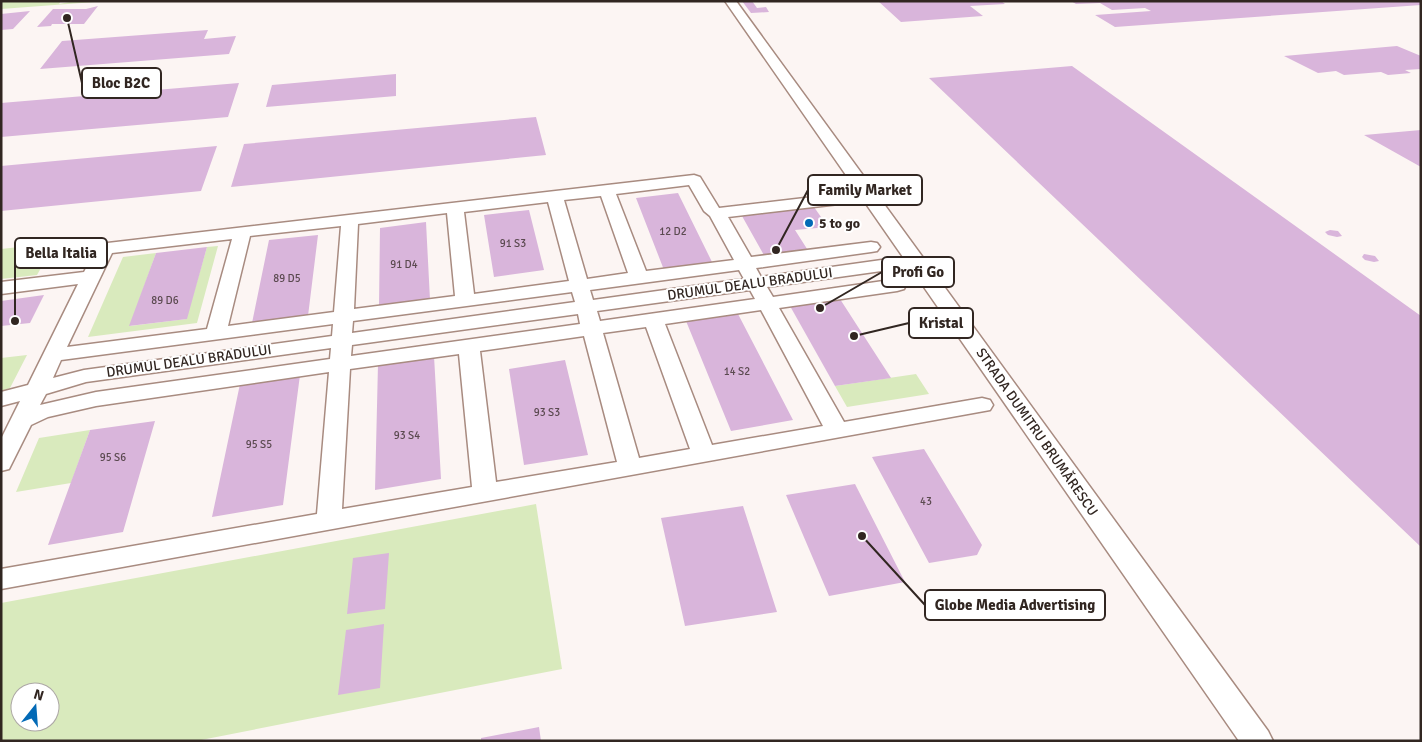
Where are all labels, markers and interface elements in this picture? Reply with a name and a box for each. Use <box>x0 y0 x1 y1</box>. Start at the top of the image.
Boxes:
callout: Bloc B2C <box>82 68 161 98</box>
text: Bloc B2C <box>92 74 150 92</box>
callout: Family Market <box>808 175 922 205</box>
text: Family Market <box>818 181 912 199</box>
place label: 5 to go <box>819 215 860 232</box>
marker: 5 to go <box>803 217 815 229</box>
house number: 12 D2 <box>659 225 687 238</box>
house number: 91 S3 <box>500 237 526 250</box>
callout: Bella Italia <box>15 238 107 268</box>
text: Bella Italia <box>25 244 97 262</box>
callout: Profi Go <box>882 257 954 287</box>
house number: 91 D4 <box>390 258 418 271</box>
text: Profi Go <box>892 263 944 281</box>
street label: DRUMUL DEALU BRADULUI <box>666 264 834 304</box>
house number: 89 D5 <box>273 272 301 285</box>
house number: 89 D6 <box>151 294 179 307</box>
callout: Kristal <box>909 308 973 338</box>
text: Kristal <box>919 314 964 332</box>
street label: DRUMUL DEALU BRADULUI <box>105 341 273 381</box>
street label: STRADA DUMITRU BRUMĂRESCU <box>972 345 1102 519</box>
house number: 14 S2 <box>724 365 750 378</box>
house number: 93 S3 <box>534 406 560 419</box>
house number: 93 S4 <box>394 429 420 442</box>
house number: 95 S5 <box>246 438 272 451</box>
house number: 95 S6 <box>100 451 126 464</box>
house number: 43 <box>920 495 932 508</box>
callout: Globe Media Advertising <box>925 590 1105 620</box>
text: Globe Media Advertising <box>935 596 1095 614</box>
north arrow <box>10 682 60 732</box>
text: N <box>32 685 46 705</box>

